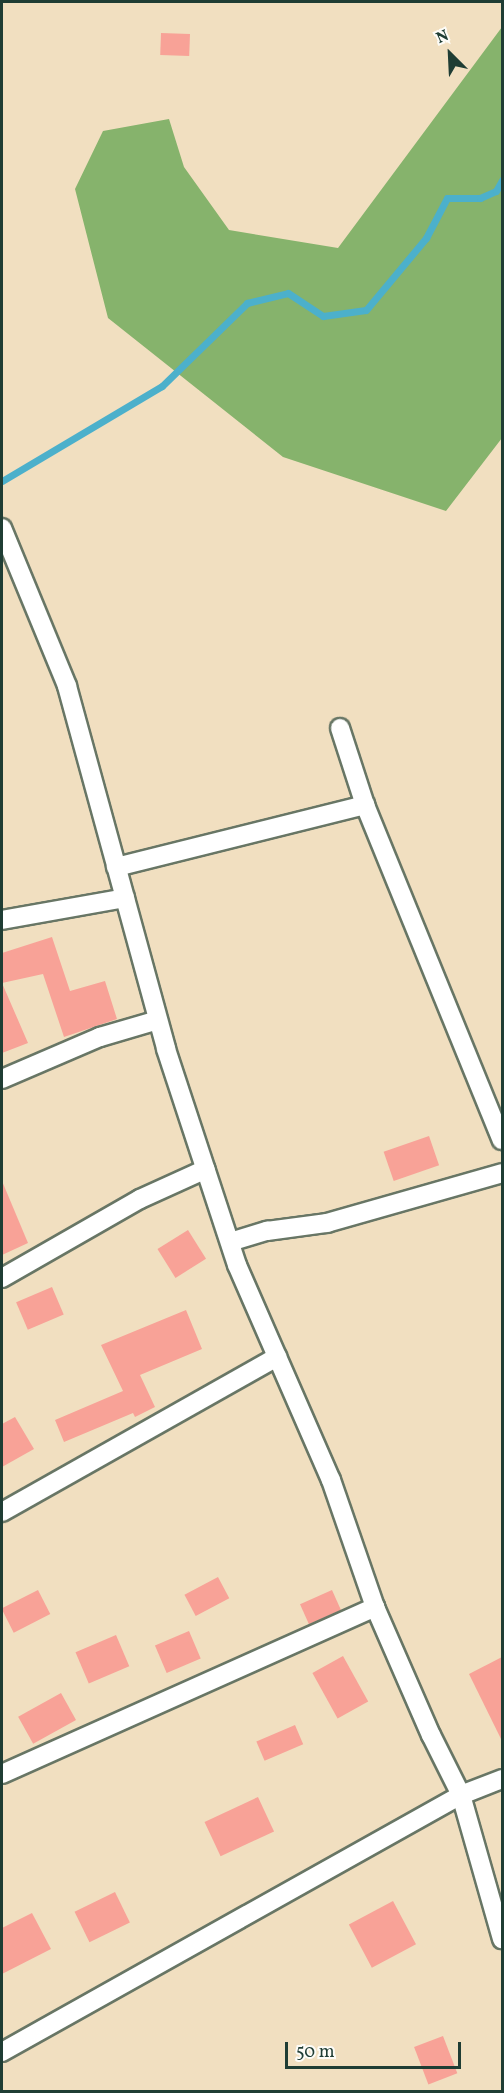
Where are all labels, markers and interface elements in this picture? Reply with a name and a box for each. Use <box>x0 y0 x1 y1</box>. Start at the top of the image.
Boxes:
north arrow <box>420 24 480 84</box>
text: N <box>433 25 452 50</box>
scale bar <box>288 2030 464 2068</box>
text: 50 m <box>296 2040 335 2065</box>

